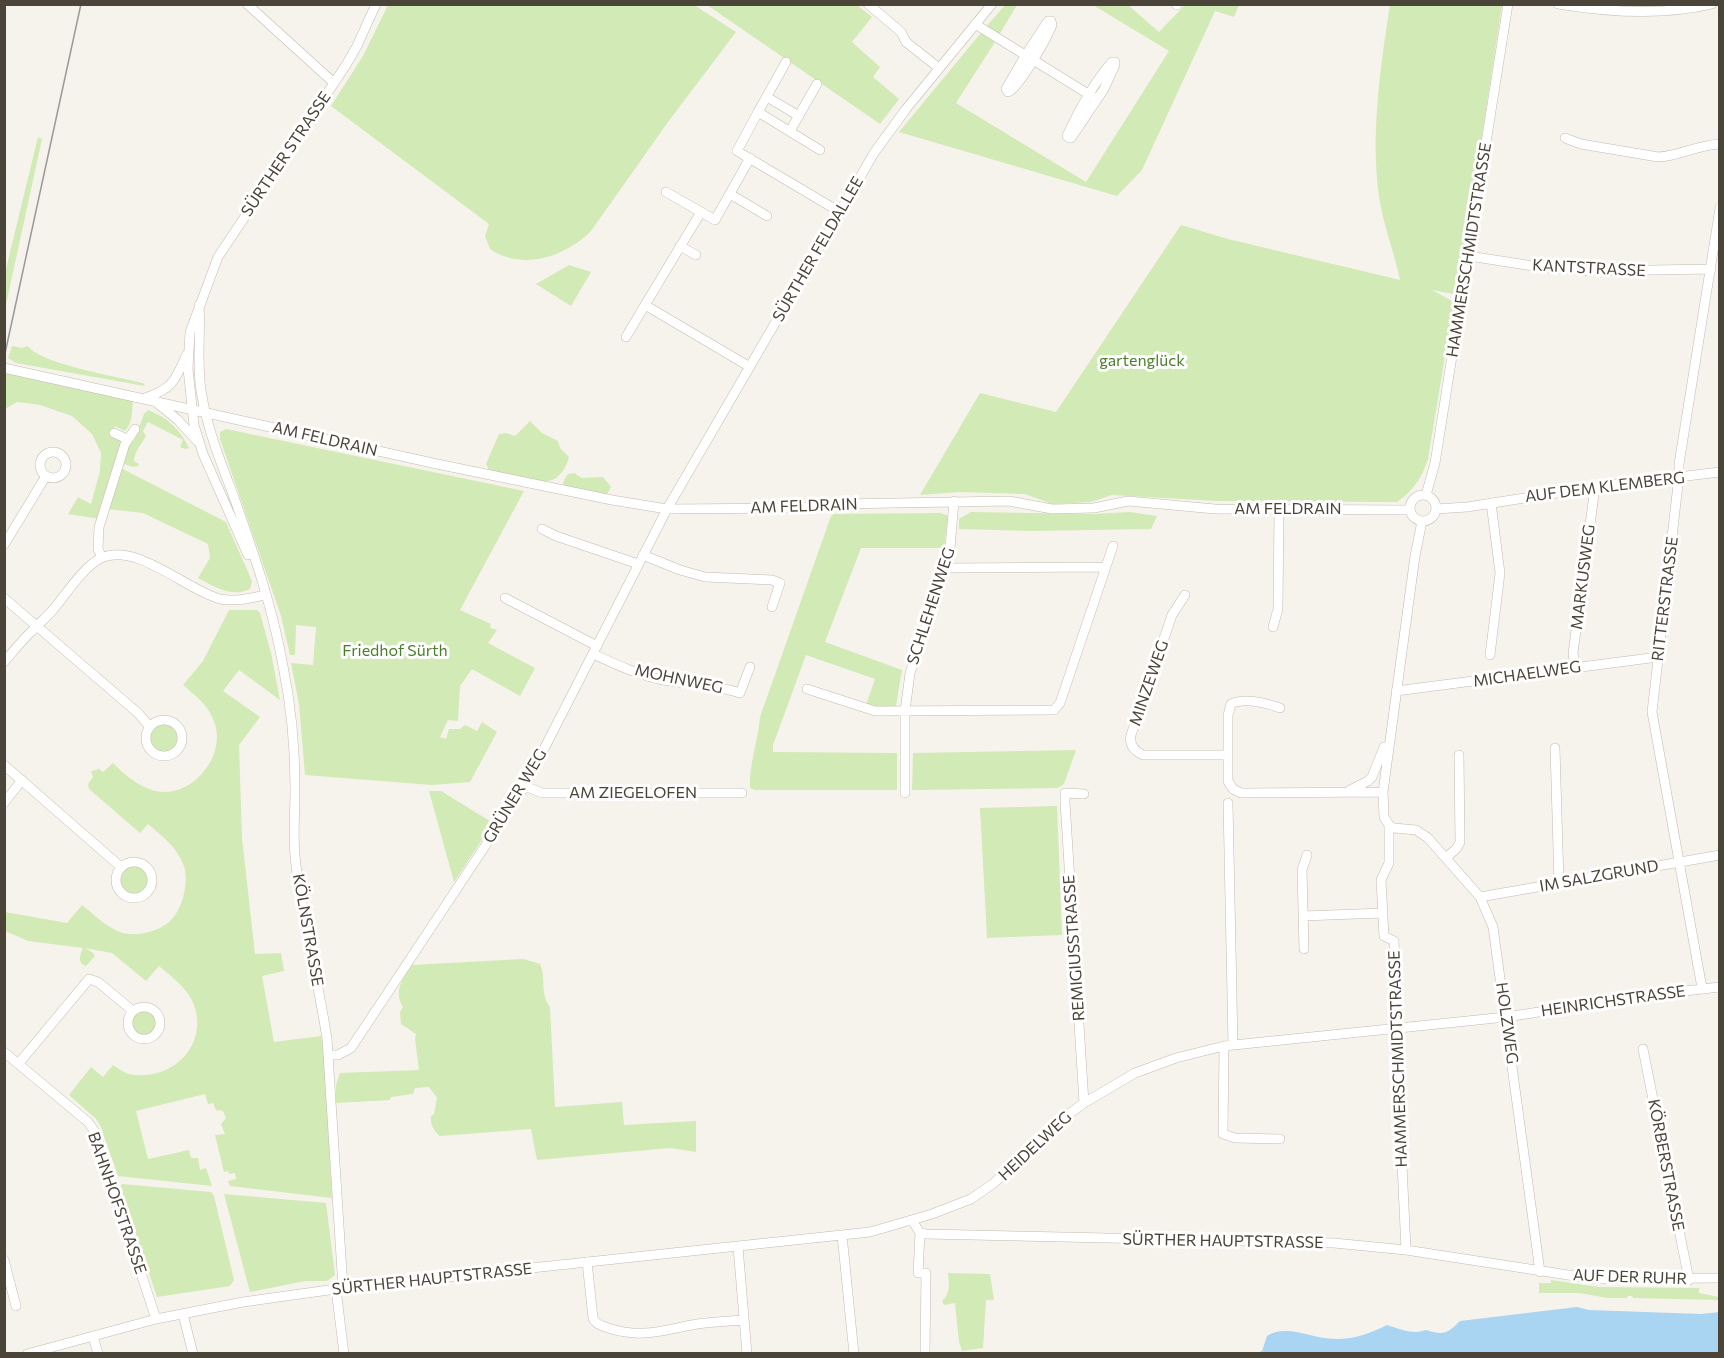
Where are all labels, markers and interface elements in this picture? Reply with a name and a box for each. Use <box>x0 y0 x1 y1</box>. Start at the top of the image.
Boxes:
street label: SÜRTHER STRASSE <box>237 88 335 220</box>
street label: HAMMERSCHMIDTSTRASSE <box>1443 141 1495 359</box>
street label: SÜRTHER FELDALLEE <box>769 173 867 325</box>
street label: KANTSTRASSE <box>1532 255 1646 281</box>
park label: gartenglück <box>1099 351 1185 371</box>
street label: AM FELDRAIN <box>271 418 379 460</box>
street label: AUF DEM KLEMBERG <box>1524 468 1686 506</box>
street label: AM FELDRAIN <box>750 495 858 517</box>
street label: AM FELDRAIN <box>1234 499 1342 519</box>
street label: MARKUSWEG <box>1567 523 1599 631</box>
street label: RITTERSTRASSE <box>1648 536 1682 662</box>
street label: SCHLEHENWEG <box>903 545 959 667</box>
street label: MINZEWEG <box>1125 637 1173 729</box>
park label: Friedhof Sürth <box>342 641 448 661</box>
street label: MICHAELWEG <box>1472 657 1582 691</box>
street label: MOHNWEG <box>633 660 725 698</box>
street label: GRÜNER WEG <box>479 745 551 847</box>
street label: AM ZIEGELOFEN <box>569 783 697 803</box>
street label: IM SALZGRUND <box>1538 856 1660 896</box>
street label: KÖLNSTRASSE <box>289 872 327 988</box>
street label: REMIGIUSSTRASSE <box>1059 874 1089 1022</box>
street label: HAMMERSCHMIDTSTRASSE <box>1385 950 1411 1168</box>
street label: HOLZWEG <box>1492 981 1522 1065</box>
street label: HEINRICHSTRASSE <box>1540 981 1686 1021</box>
street label: KÖRBERSTRASSE <box>1644 1097 1688 1233</box>
street label: HEIDELWEG <box>995 1107 1075 1185</box>
street label: BAHNHOFSTRASSE <box>84 1129 150 1277</box>
street label: SÜRTHER HAUPTSTRASSE <box>1122 1230 1324 1252</box>
street label: SÜRTHER HAUPTSTRASSE <box>331 1259 533 1299</box>
street label: AUF DER RUHR <box>1573 1265 1687 1289</box>

